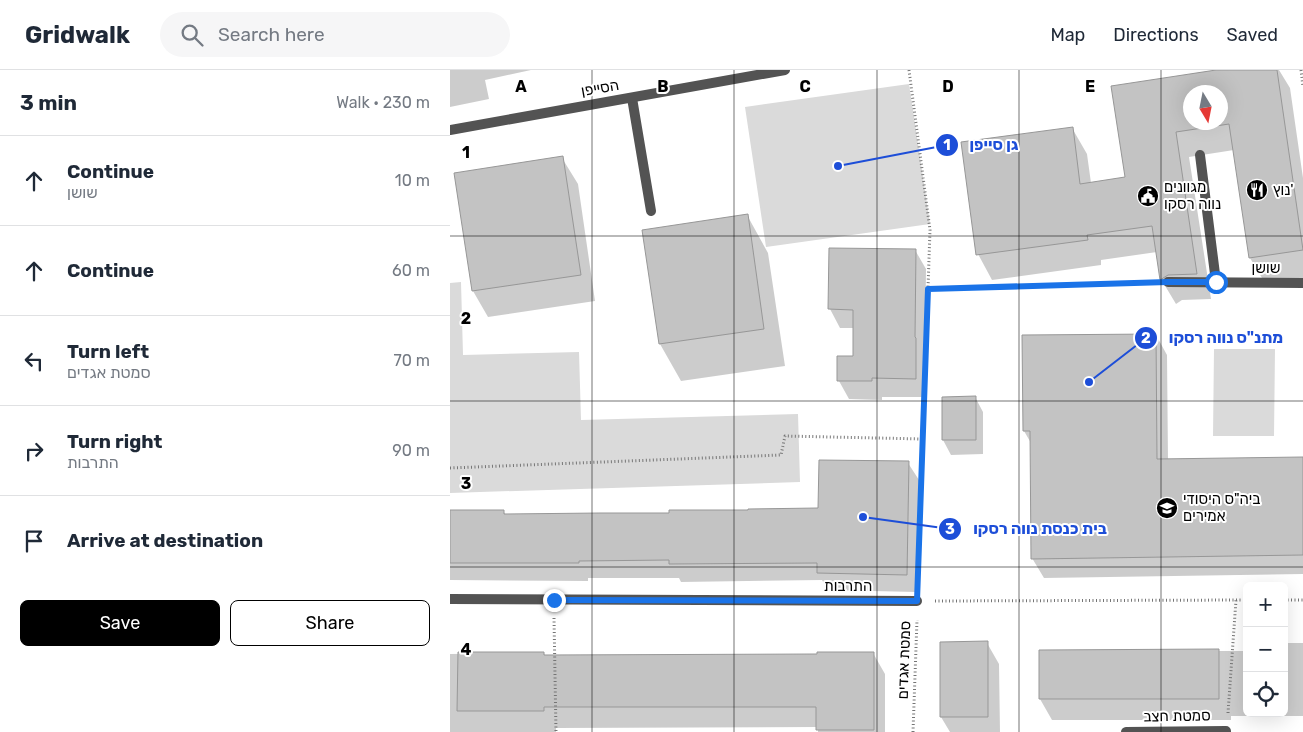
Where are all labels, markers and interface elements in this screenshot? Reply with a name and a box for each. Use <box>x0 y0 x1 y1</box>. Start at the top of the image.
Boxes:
search box <box>160 12 510 57</box>
text: Gridwalk <box>25 21 130 49</box>
icon: search <box>178 21 206 49</box>
text: Search here <box>218 23 325 46</box>
text: Map <box>1050 24 1085 46</box>
text: Directions <box>1113 24 1199 46</box>
text: Saved <box>1227 24 1278 46</box>
street label: הסייפן <box>580 76 620 100</box>
text: A <box>515 77 527 96</box>
text: B <box>657 77 669 96</box>
text: C <box>799 77 811 96</box>
text: D <box>942 77 954 96</box>
text: E <box>1085 77 1095 96</box>
north arrow <box>1183 85 1228 130</box>
text: 3 min <box>20 90 77 115</box>
text: Walk · 230 m <box>336 93 430 112</box>
callout: גן סייפן <box>935 129 1029 160</box>
text: גן סייפן <box>970 135 1019 154</box>
text: 1 <box>943 136 951 154</box>
text: 1 <box>462 143 470 162</box>
text: Continue <box>67 160 154 183</box>
icon: ahead <box>20 167 48 195</box>
text: 10 m <box>395 171 430 190</box>
place label: מגוונים נווה רסקו <box>1164 178 1221 213</box>
restaurant icon: נוץ' <box>1245 178 1269 202</box>
place label: נוץ' <box>1273 181 1294 199</box>
text: שושן <box>67 183 98 202</box>
public building icon: מגוונים נווה רסקו <box>1136 184 1160 208</box>
icon: ahead <box>20 257 48 285</box>
text: Continue <box>67 259 154 282</box>
street label: שושן <box>1252 259 1280 277</box>
text: 60 m <box>392 261 430 280</box>
route start <box>1205 271 1228 294</box>
text: 2 <box>461 309 471 328</box>
callout: מתנ"ס נווה רסקו <box>1134 322 1293 353</box>
text: מתנ"ס נווה רסקו <box>1169 328 1283 347</box>
text: 2 <box>1141 329 1151 347</box>
text: Turn left <box>67 340 149 363</box>
icon: left <box>20 347 48 375</box>
text: 70 m <box>393 351 430 370</box>
text: סמטת אגדים <box>67 363 151 382</box>
text: Turn right <box>67 430 162 453</box>
icon: right <box>20 437 48 465</box>
text: 90 m <box>392 441 430 460</box>
text: התרבות <box>67 453 119 472</box>
text: 3 <box>461 474 471 493</box>
place label: ביה"ס היסודי אמירים <box>1183 490 1260 525</box>
school or university icon: ביה"ס היסודי אמירים <box>1155 496 1179 520</box>
callout: בית כנסת נווה רסקו <box>938 513 1117 544</box>
text: בית כנסת נווה רסקו <box>973 519 1107 538</box>
text: 3 <box>945 520 955 538</box>
icon: arrive <box>20 527 48 555</box>
text: Arrive at destination <box>67 529 263 552</box>
street label: התרבות <box>824 577 872 595</box>
map controls <box>1243 582 1288 717</box>
button: + <box>1243 582 1288 627</box>
route end <box>543 589 566 612</box>
button: Save <box>20 600 220 646</box>
button: Share <box>230 600 430 646</box>
street label: סמטת אגדים <box>894 620 914 700</box>
button: − <box>1243 627 1288 672</box>
text: 4 <box>461 640 472 659</box>
button: locate <box>1243 672 1288 717</box>
street label: סמטת חצב <box>1143 706 1211 726</box>

